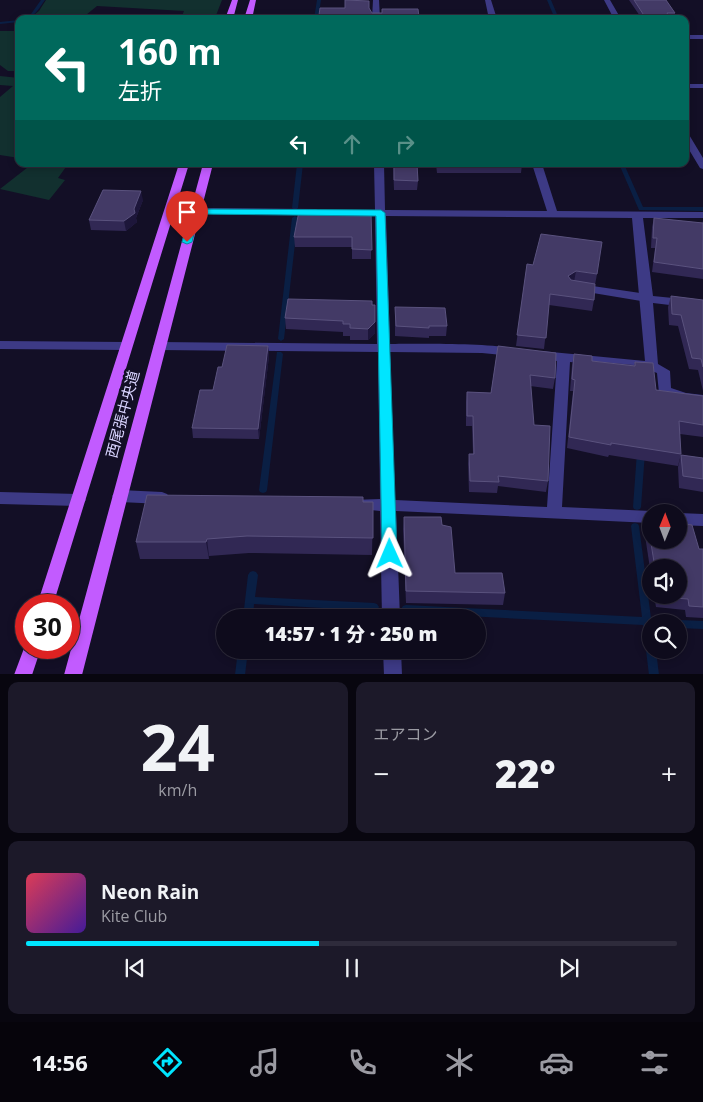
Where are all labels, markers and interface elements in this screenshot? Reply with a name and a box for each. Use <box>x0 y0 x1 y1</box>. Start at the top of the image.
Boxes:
text: 160 m <box>118 28 222 75</box>
icon: left <box>35 35 100 100</box>
text: 左折 <box>118 75 162 105</box>
icon: left <box>285 130 313 158</box>
icon: ahead <box>338 130 366 158</box>
icon: right <box>391 130 419 158</box>
pin <box>166 191 208 242</box>
icon: arrive <box>173 198 201 226</box>
street label: 西尾張中央道 <box>101 368 143 460</box>
north arrow <box>642 504 688 549</box>
map controls <box>642 504 687 659</box>
position arrow <box>363 527 415 579</box>
button: sound <box>642 559 687 604</box>
speed limit sign: 30 <box>15 594 80 659</box>
button: search <box>642 614 687 659</box>
text: 14:57 · 1 分 · 250 m <box>264 621 438 647</box>
text: 24 <box>141 702 215 790</box>
text: エアコン <box>374 723 438 745</box>
text: 22° <box>495 747 556 799</box>
text: − <box>374 754 390 792</box>
text: + <box>661 754 677 792</box>
text: km/h <box>158 779 197 801</box>
text: Neon Rain <box>101 879 199 905</box>
text: Kite Club <box>101 905 167 927</box>
icon: previous <box>121 954 149 982</box>
icon: pause <box>338 954 366 982</box>
icon: next <box>555 954 583 982</box>
icon: directions <box>150 1045 185 1080</box>
icon: music <box>247 1045 282 1080</box>
icon: phone <box>345 1045 380 1080</box>
icon: climate <box>442 1045 477 1080</box>
icon: car <box>539 1045 574 1080</box>
icon: filters <box>637 1045 672 1080</box>
text: 14:56 <box>31 1047 88 1077</box>

